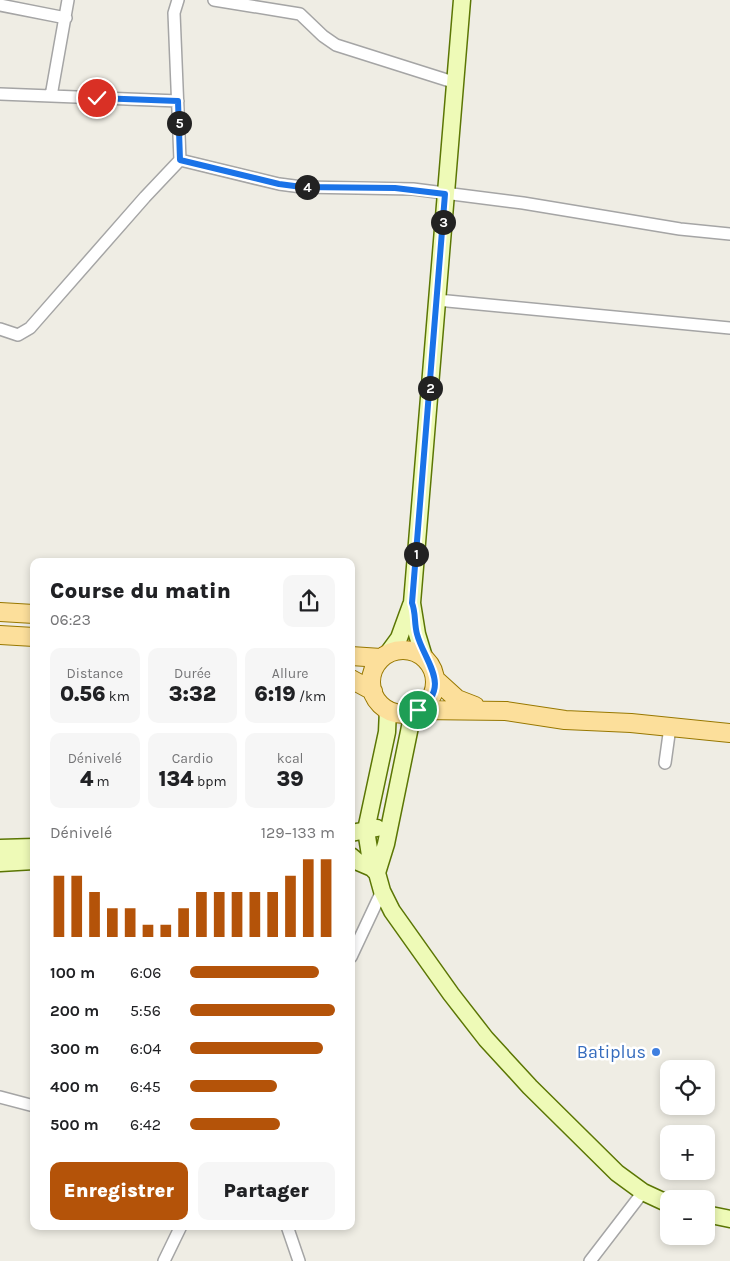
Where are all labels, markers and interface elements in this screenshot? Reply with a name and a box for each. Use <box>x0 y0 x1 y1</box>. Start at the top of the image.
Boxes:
pin <box>76 77 118 119</box>
icon: check <box>83 84 111 112</box>
pin: 5 <box>166 110 192 136</box>
text: 5 <box>175 115 184 132</box>
pin: 4 <box>294 174 320 200</box>
text: 4 <box>303 179 312 196</box>
pin: 3 <box>430 210 456 234</box>
text: 3 <box>439 214 448 231</box>
pin: 2 <box>418 376 442 400</box>
text: 2 <box>426 380 435 397</box>
pin: 1 <box>404 542 428 566</box>
text: 1 <box>414 546 419 563</box>
button: share <box>283 575 335 627</box>
text: Course du matin <box>50 578 231 604</box>
text: 06:23 <box>50 610 91 629</box>
text: Distance <box>67 665 123 682</box>
text: Durée <box>174 665 211 682</box>
text: Allure <box>272 665 308 682</box>
text: 0.56 <box>60 682 105 706</box>
text: 3:32 <box>169 682 216 706</box>
text: 6:19 <box>254 682 296 706</box>
text: km <box>105 688 130 705</box>
text: /km <box>296 688 326 705</box>
pin <box>397 689 439 731</box>
icon: arrive <box>404 696 432 724</box>
text: Dénivelé <box>68 750 122 767</box>
text: Cardio <box>172 750 213 767</box>
text: kcal <box>277 750 304 767</box>
text: 4 <box>80 767 93 791</box>
text: 134 <box>158 767 194 791</box>
text: 39 <box>277 767 304 791</box>
text: m <box>93 773 110 790</box>
text: bpm <box>194 773 227 790</box>
text: Dénivelé <box>50 823 112 842</box>
text: 129–133 m <box>261 823 335 842</box>
text: 100 m <box>50 963 95 982</box>
text: 6:06 <box>130 963 162 982</box>
text: 200 m <box>50 1001 99 1020</box>
text: 5:56 <box>130 1001 161 1020</box>
text: 300 m <box>50 1039 99 1058</box>
text: 6:04 <box>130 1039 161 1058</box>
place label: Batiplus <box>577 1041 646 1063</box>
marker: Batiplus <box>650 1046 662 1058</box>
map controls <box>660 1060 715 1245</box>
button: locate <box>660 1060 715 1115</box>
text: 400 m <box>50 1077 99 1096</box>
text: 6:45 <box>130 1077 161 1096</box>
text: 500 m <box>50 1115 99 1134</box>
text: 6:42 <box>130 1115 161 1134</box>
button: + <box>660 1125 715 1180</box>
button: Enregistrer <box>50 1162 188 1220</box>
button: Partager <box>198 1162 335 1220</box>
button: − <box>660 1190 715 1245</box>

